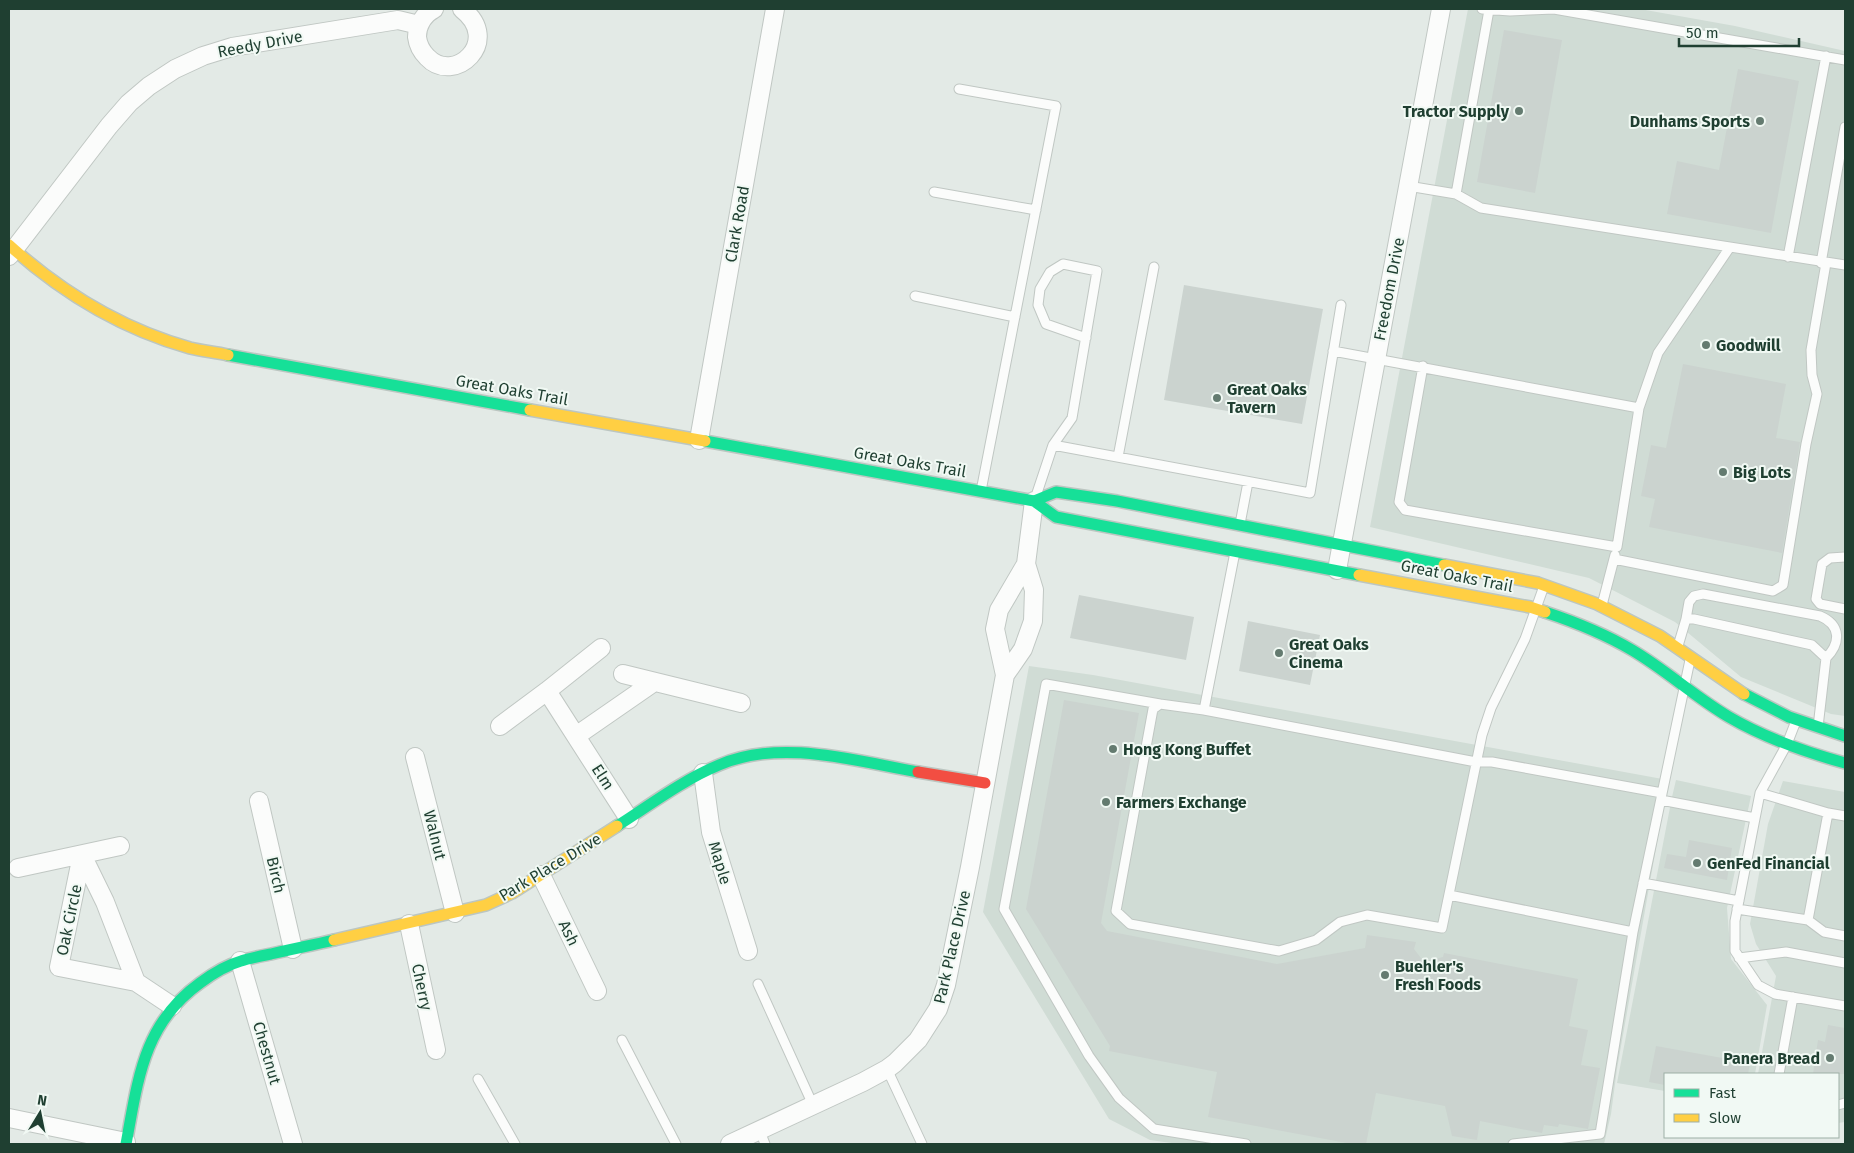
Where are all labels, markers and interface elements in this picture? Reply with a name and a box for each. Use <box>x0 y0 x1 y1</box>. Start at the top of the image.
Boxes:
scale bar <box>1679 15 1799 47</box>
text: 50 m <box>1686 24 1719 42</box>
street label: Reedy Drive <box>216 26 304 62</box>
place label: Tractor Supply <box>1403 102 1510 121</box>
marker: Tractor Supply <box>1513 105 1525 117</box>
place label: Dunhams Sports <box>1630 112 1750 131</box>
marker: Dunhams Sports <box>1754 115 1766 127</box>
street label: Clark Road <box>721 184 753 264</box>
street label: Freedom Drive <box>1370 236 1408 342</box>
place label: Goodwill <box>1716 336 1781 355</box>
marker: Goodwill <box>1700 339 1712 351</box>
street label: Great Oaks Trail <box>454 371 570 409</box>
place label: Great Oaks Tavern <box>1227 380 1307 417</box>
marker: Great Oaks Tavern <box>1211 392 1223 404</box>
street label: Great Oaks Trail <box>852 443 968 481</box>
place label: Big Lots <box>1733 463 1791 482</box>
marker: Big Lots <box>1717 466 1729 478</box>
street label: Great Oaks Trail <box>1399 556 1515 596</box>
place label: Great Oaks Cinema <box>1289 635 1369 672</box>
marker: Great Oaks Cinema <box>1273 647 1285 659</box>
place label: Hong Kong Buffet <box>1123 740 1252 759</box>
marker: Hong Kong Buffet <box>1107 743 1119 755</box>
street label: Elm <box>588 761 618 793</box>
place label: Farmers Exchange <box>1116 793 1247 812</box>
marker: Farmers Exchange <box>1100 796 1112 808</box>
street label: Walnut <box>420 808 450 862</box>
street label: Park Place Drive <box>495 829 605 905</box>
street label: Maple <box>704 839 736 887</box>
place label: GenFed Financial <box>1707 854 1830 873</box>
street label: Birch <box>263 855 289 895</box>
marker: GenFed Financial <box>1691 857 1703 869</box>
street label: Oak Circle <box>52 883 86 957</box>
street label: Park Place Drive <box>930 888 974 1006</box>
street label: Ash <box>555 917 583 949</box>
place label: Buehler's Fresh Foods <box>1395 957 1481 994</box>
street label: Cherry <box>408 962 436 1012</box>
marker: Buehler's Fresh Foods <box>1379 969 1391 981</box>
street label: Chestnut <box>249 1019 285 1087</box>
place label: Panera Bread <box>1723 1049 1820 1068</box>
marker: Panera Bread <box>1824 1052 1836 1064</box>
legend <box>1664 1073 1839 1138</box>
text: Fast <box>1709 1084 1736 1102</box>
north arrow <box>15 1088 65 1138</box>
text: N <box>36 1092 48 1110</box>
text: Slow <box>1709 1109 1741 1127</box>

